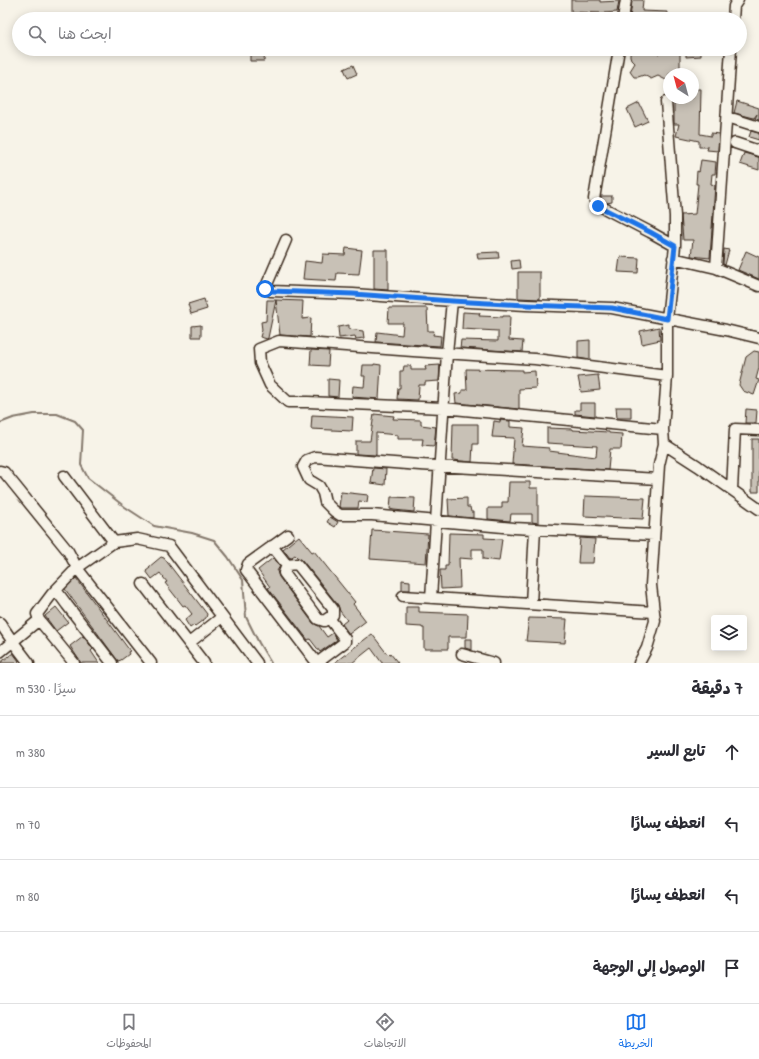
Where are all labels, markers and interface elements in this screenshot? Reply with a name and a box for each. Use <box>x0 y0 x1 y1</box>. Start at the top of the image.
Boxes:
search box <box>12 12 747 56</box>
icon: search <box>26 23 48 45</box>
text: ابحث هنا <box>58 23 112 44</box>
north arrow <box>663 68 699 104</box>
route end <box>589 197 607 215</box>
route start <box>256 280 274 298</box>
map controls <box>711 615 747 651</box>
button: layers <box>711 615 747 651</box>
text: 7 دقيقة <box>691 676 743 699</box>
text: سيرًا · 530 m <box>16 679 76 697</box>
text: تابع السير <box>648 740 705 761</box>
icon: ahead <box>721 741 743 763</box>
text: 380 m <box>16 743 45 761</box>
text: انعطف يسارًا <box>631 812 705 833</box>
icon: left <box>721 813 743 835</box>
text: 70 m <box>16 815 40 833</box>
text: انعطف يسارًا <box>631 884 705 905</box>
icon: left <box>721 885 743 907</box>
text: 80 m <box>16 887 39 905</box>
text: الوصول إلى الوجهة <box>593 956 705 977</box>
icon: arrive <box>721 957 743 979</box>
tab: المحفوظات <box>106 1011 151 1053</box>
tab: الاتجاهات <box>364 1011 406 1053</box>
tab: الخريطة <box>619 1011 653 1053</box>

